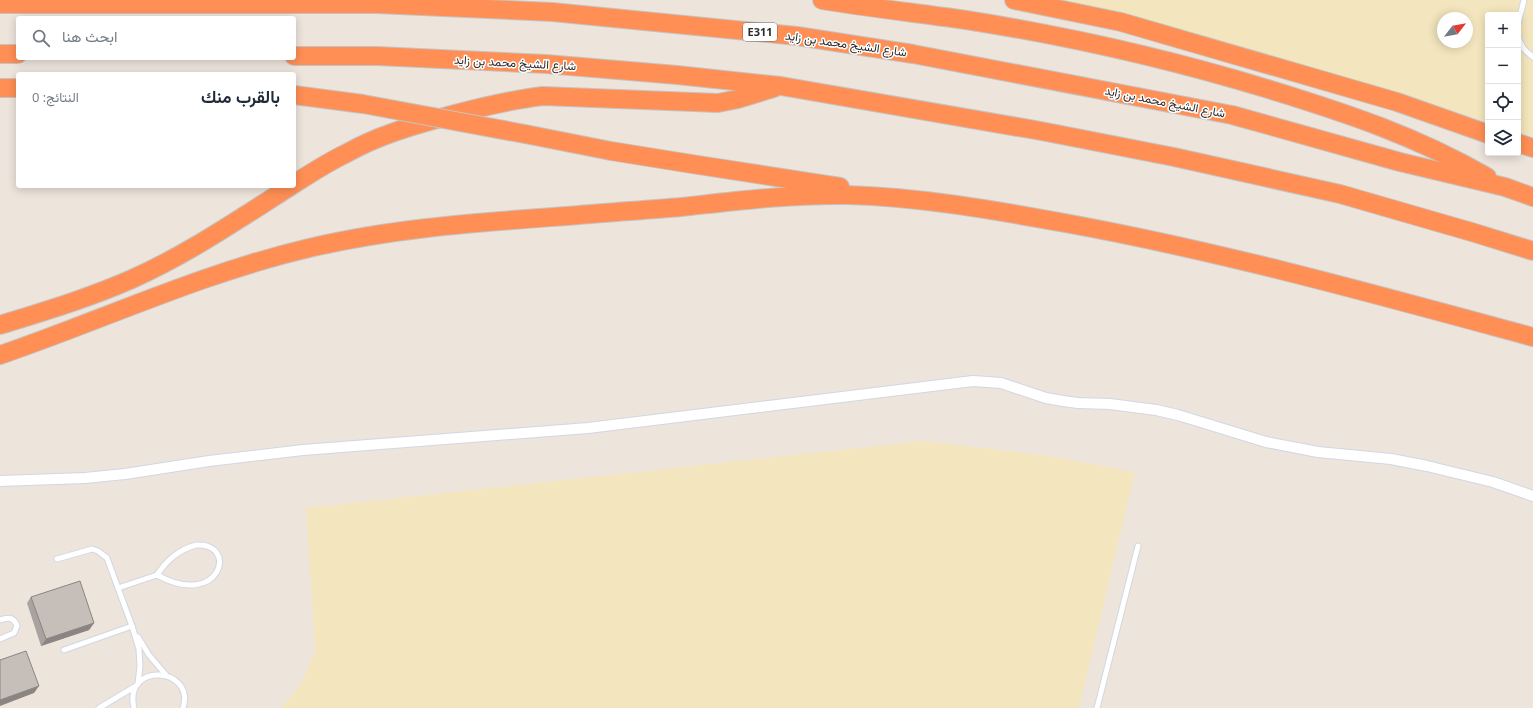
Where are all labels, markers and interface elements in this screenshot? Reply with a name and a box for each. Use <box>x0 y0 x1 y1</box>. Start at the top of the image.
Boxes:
north arrow <box>1437 12 1473 48</box>
map controls <box>1485 12 1521 156</box>
button: + <box>1485 12 1521 48</box>
search box <box>16 16 296 60</box>
road number: E311 <box>743 23 777 41</box>
text: ابحث هنا <box>62 26 117 46</box>
icon: search <box>30 27 52 49</box>
street label: شارع الشيخ محمد بن زايد <box>784 27 908 61</box>
button: − <box>1485 48 1521 84</box>
street label: شارع الشيخ محمد بن زايد <box>453 51 577 75</box>
street label: شارع الشيخ محمد بن زايد <box>1103 81 1227 123</box>
button: locate <box>1485 84 1521 120</box>
text: بالقرب منك <box>201 85 280 108</box>
text: النتائج: 0 <box>32 88 79 106</box>
button: layers <box>1485 120 1521 156</box>

